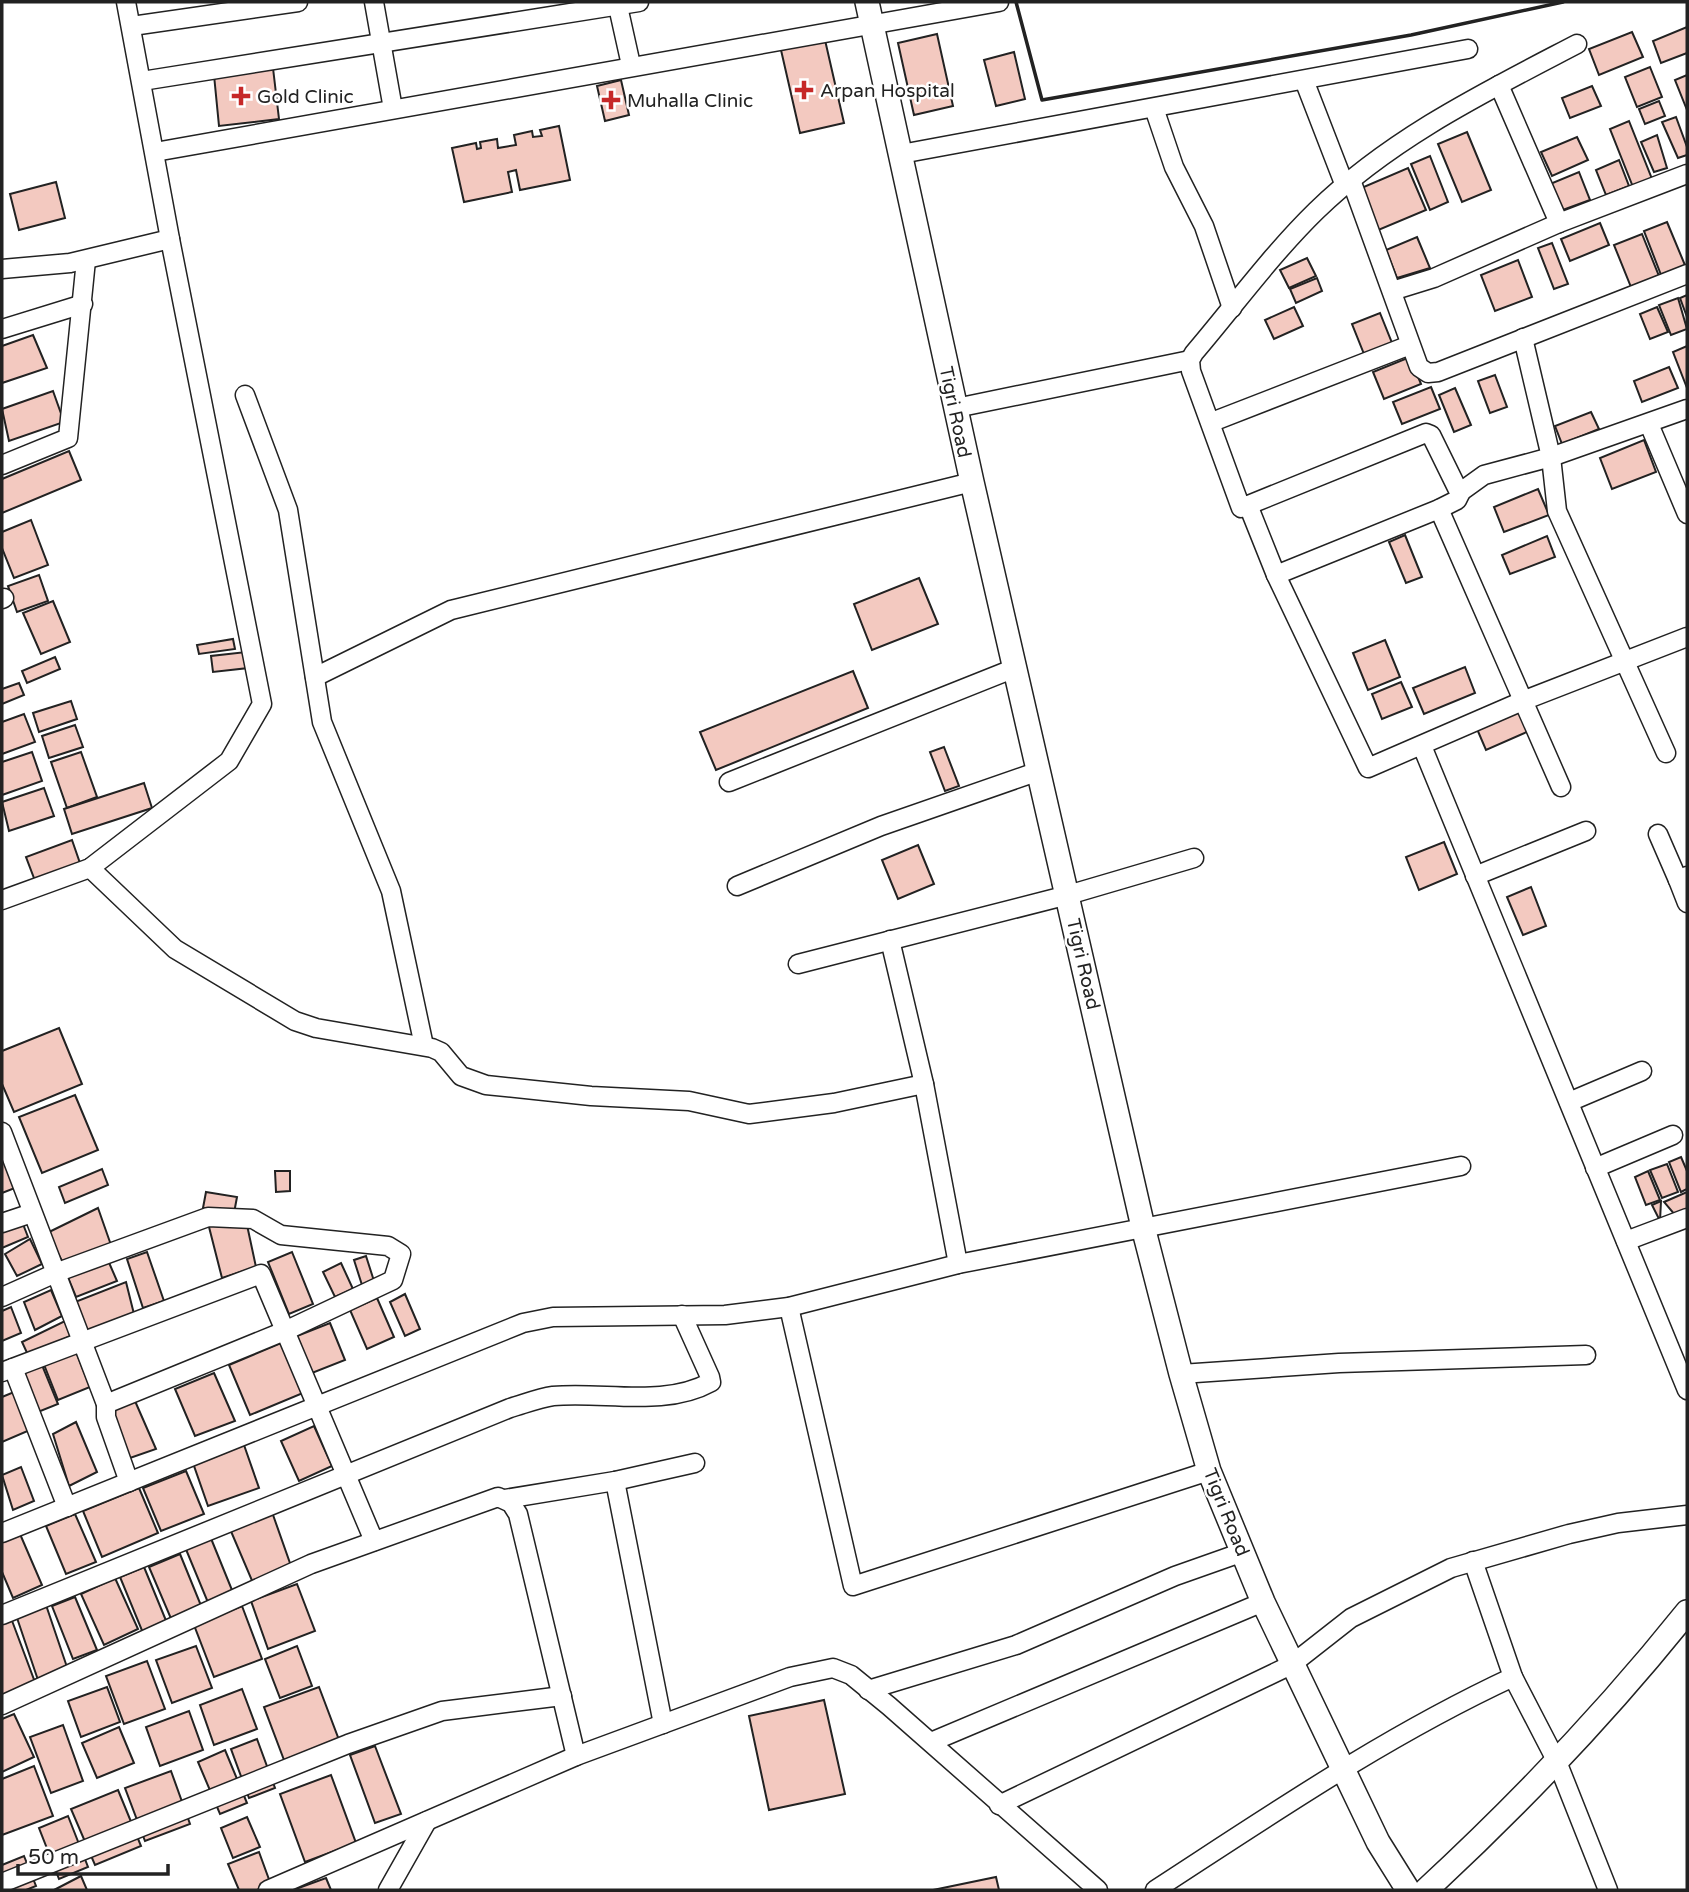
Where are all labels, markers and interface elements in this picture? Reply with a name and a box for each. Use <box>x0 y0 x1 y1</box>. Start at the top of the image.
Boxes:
marker: Arpan Hospital <box>794 80 814 100</box>
place label: Arpan Hospital <box>820 80 955 102</box>
marker: Gold Clinic <box>231 86 251 106</box>
place label: Gold Clinic <box>257 86 354 108</box>
marker: Muhalla Clinic <box>601 90 621 110</box>
place label: Muhalla Clinic <box>627 90 753 112</box>
street label: Tigri Road <box>935 365 975 460</box>
street label: Tigri Road <box>1062 917 1104 1012</box>
street label: Tigri Road <box>1198 1465 1254 1560</box>
scale bar <box>18 1832 168 1876</box>
text: 50 m <box>28 1845 79 1870</box>

